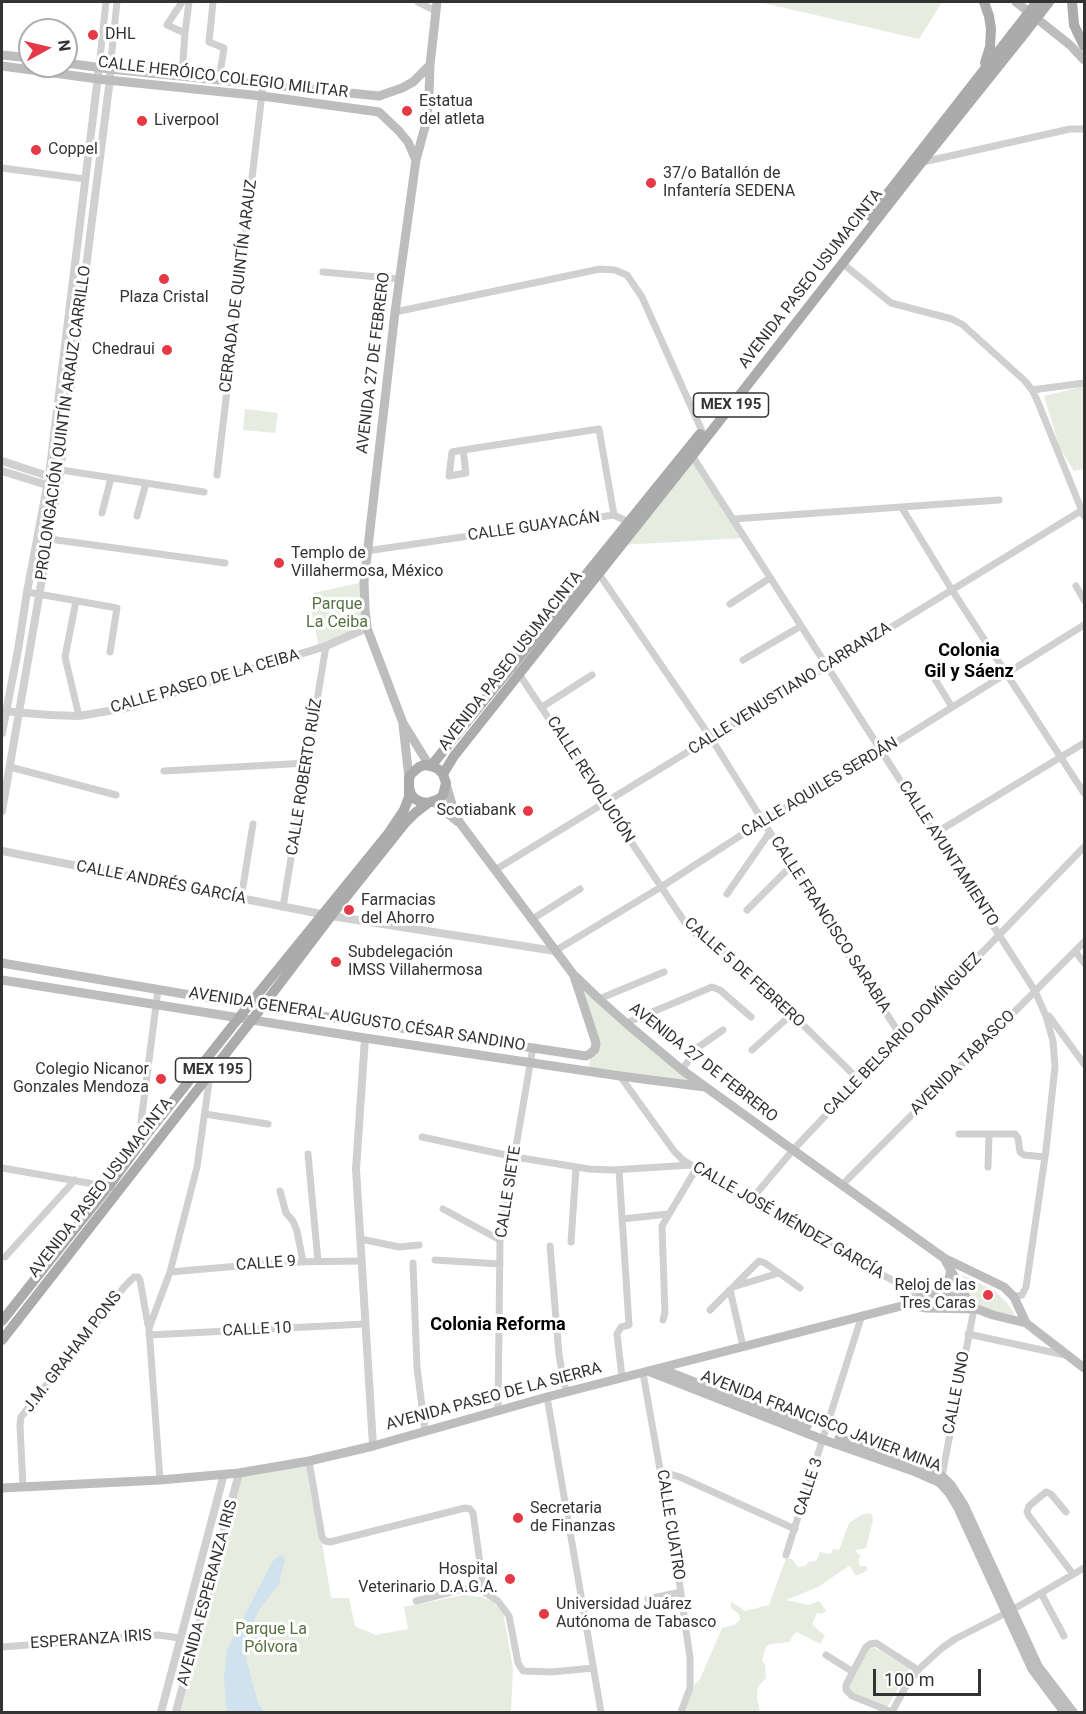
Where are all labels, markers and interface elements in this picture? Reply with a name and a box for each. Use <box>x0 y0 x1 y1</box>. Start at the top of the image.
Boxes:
north arrow <box>18 18 78 78</box>
place label: DHL <box>105 25 136 45</box>
marker: DHL <box>86 28 100 42</box>
text: N <box>54 39 75 53</box>
street label: CALLE HERÓICO COLEGIO MILITAR <box>97 53 349 103</box>
place label: Estatua del atleta <box>419 92 485 130</box>
marker: Estatua del atleta <box>400 104 414 118</box>
place label: Liverpool <box>154 111 219 131</box>
marker: Liverpool <box>135 114 149 128</box>
place label: Coppel <box>48 140 98 160</box>
marker: Coppel <box>29 143 43 157</box>
place label: 37/o Batallón de Infantería SEDENA <box>663 164 795 202</box>
marker: 37/o Batallón de Infantería SEDENA <box>644 176 658 190</box>
street label: CERRADA DE QUINTÍN ARAUZ <box>216 178 262 394</box>
street label: AVENIDA PASEO USUMACINTA <box>735 185 887 373</box>
street label: PROLONGACIÓN QUINTÍN ARAUZ CARRILLO <box>32 265 96 581</box>
street label: AVENIDA 27 DE FEBRERO <box>353 271 395 455</box>
marker: Plaza Cristal <box>157 272 171 286</box>
place label: Plaza Cristal <box>119 288 209 308</box>
place label: Chedraui <box>92 340 155 360</box>
marker: Chedraui <box>160 343 174 357</box>
road number: MEX 195 <box>694 393 768 417</box>
street label: CALLE GUAYACÁN <box>467 508 601 546</box>
place label: Templo de Villahermosa, México <box>291 544 443 582</box>
marker: Templo de Villahermosa, México <box>272 556 286 570</box>
street label: AVENIDA PASEO USUMACINTA <box>435 567 587 755</box>
park label: Parque La Ceiba <box>306 595 368 633</box>
street label: CALLE VENUSTIANO CARRANZA <box>685 619 895 759</box>
district label: Colonia Gil y Sáenz <box>924 640 1014 682</box>
street label: CALLE PASEO DE LA CEIBA <box>109 646 301 718</box>
street label: CALLE ROBERTO RUÍZ <box>283 697 327 857</box>
street label: CALLE REVOLUCIÓN <box>542 713 638 847</box>
street label: CALLE AQUILES SERDÁN <box>738 734 902 842</box>
street label: CALLE AYUNTAMIENTO <box>894 778 1002 930</box>
place label: Scotiabank <box>437 801 516 821</box>
marker: Scotiabank <box>521 804 535 818</box>
street label: CALLE FRANCISCO SARABIA <box>766 833 894 1017</box>
street label: CALLE ANDRÉS GARCÍA <box>75 857 247 909</box>
place label: Farmacias del Ahorro <box>361 891 436 929</box>
marker: Farmacias del Ahorro <box>342 903 356 917</box>
street label: CALLE 5 DE FEBRERO <box>680 914 808 1032</box>
place label: Subdelegación IMSS Villahermosa <box>348 943 483 981</box>
street label: CALLE BELSARIO DOMÍNGUEZ <box>820 950 986 1120</box>
marker: Subdelegación IMSS Villahermosa <box>329 955 343 969</box>
street label: AVENIDA GENERAL AUGUSTO CÉSAR SANDINO <box>187 984 527 1056</box>
street label: AVENIDA 27 DE FEBRERO <box>625 999 781 1127</box>
street label: AVENIDA TABASCO <box>907 1007 1019 1119</box>
road number: MEX 195 <box>176 1058 250 1082</box>
place label: Colegio Nicanor Gonzales Mendoza <box>13 1060 149 1098</box>
marker: Colegio Nicanor Gonzales Mendoza <box>154 1072 168 1086</box>
street label: AVENIDA PASEO USUMACINTA <box>25 1094 177 1282</box>
street label: CALLE SIETE <box>492 1145 526 1239</box>
street label: CALLE JOSÉ MÉNDEZ GARCÍA <box>689 1158 887 1284</box>
street label: CALLE 9 <box>235 1252 297 1276</box>
place label: Reloj de las Tres Caras <box>895 1276 976 1314</box>
street label: J.M. GRAHAM PONS <box>20 1288 126 1416</box>
marker: Reloj de las Tres Caras <box>981 1288 995 1302</box>
district label: Colonia Reforma <box>430 1314 566 1336</box>
street label: CALLE 10 <box>222 1319 292 1341</box>
street label: CALLE UNO <box>940 1350 974 1436</box>
street label: AVENIDA PASEO DE LA SIERRA <box>384 1359 604 1435</box>
street label: AVENIDA FRANCISCO JAVIER MINA <box>698 1367 944 1477</box>
street label: CALLE 3 <box>791 1455 827 1519</box>
street label: CALLE CUATRO <box>652 1468 688 1582</box>
street label: AVENIDA ESPERANZA IRIS <box>174 1498 242 1688</box>
place label: Secretaria de Finanzas <box>530 1499 615 1537</box>
marker: Secretaria de Finanzas <box>511 1511 525 1525</box>
place label: Hospital Veterinario D.A.G.A. <box>358 1560 498 1598</box>
marker: Hospital Veterinario D.A.G.A. <box>503 1572 517 1586</box>
place label: Universidad Juárez Autónoma de Tabasco <box>556 1595 716 1633</box>
marker: Universidad Juárez Autónoma de Tabasco <box>537 1607 551 1621</box>
park label: Parque La Pólvora <box>235 1620 307 1658</box>
street label: ESPERANZA IRIS <box>30 1626 152 1654</box>
scale bar <box>876 1657 984 1695</box>
text: 100 m <box>884 1669 935 1690</box>

